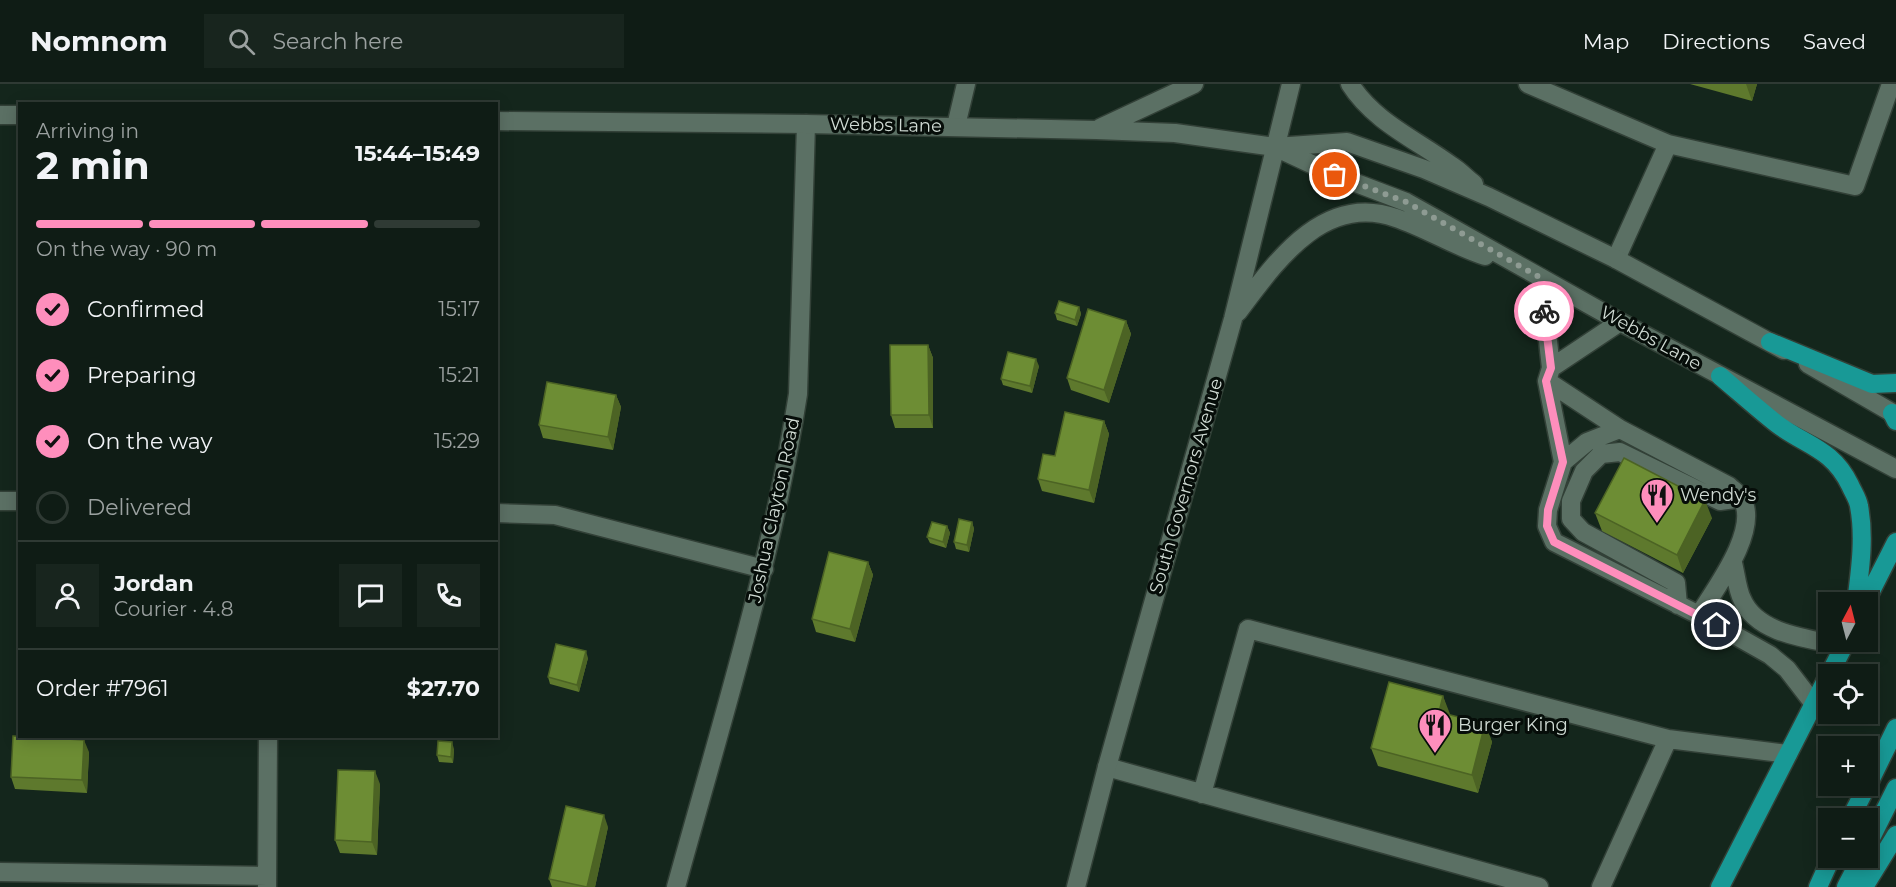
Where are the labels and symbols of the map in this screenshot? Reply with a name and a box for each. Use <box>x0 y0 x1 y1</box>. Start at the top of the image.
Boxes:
street label: Webbs Lane <box>830 113 942 137</box>
pin <box>1309 149 1360 200</box>
courier <box>1514 281 1574 341</box>
street label: Webbs Lane <box>1597 301 1705 375</box>
street label: South Governors Avenue <box>1145 376 1227 596</box>
street label: Joshua Clayton Road <box>743 415 804 606</box>
restaurant icon: Wendy's <box>1639 477 1675 524</box>
place label: Wendy's <box>1680 484 1757 506</box>
north arrow <box>1818 592 1878 652</box>
pin <box>1691 599 1742 650</box>
restaurant icon: Burger King <box>1417 707 1453 754</box>
place label: Burger King <box>1458 714 1568 736</box>

